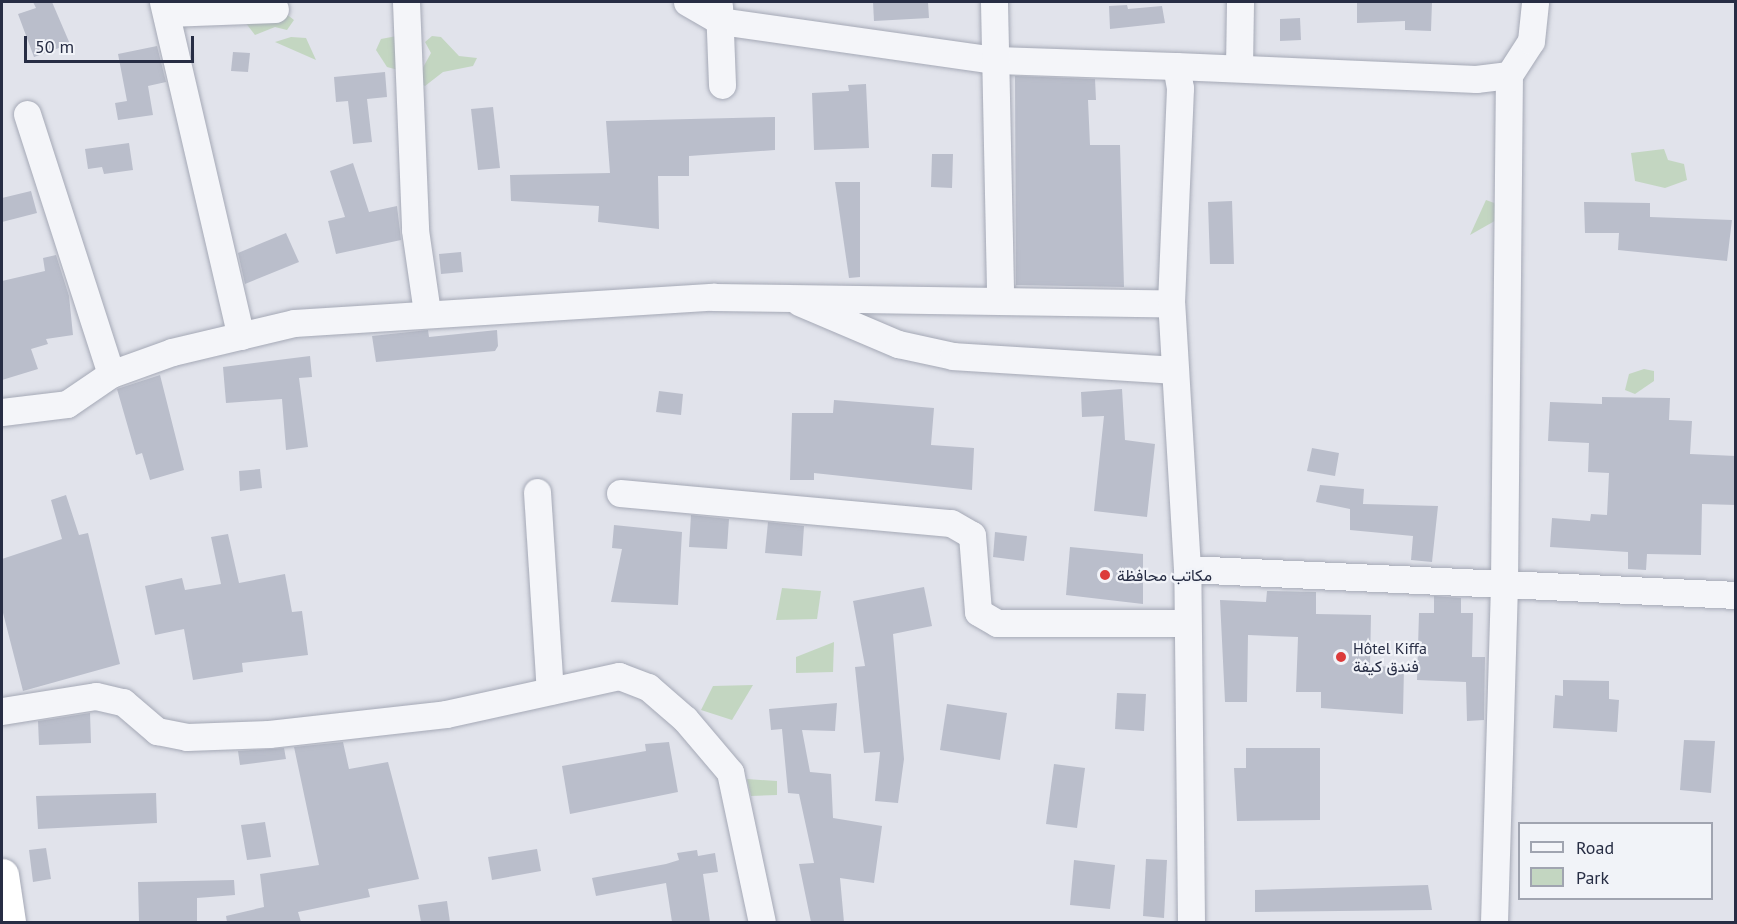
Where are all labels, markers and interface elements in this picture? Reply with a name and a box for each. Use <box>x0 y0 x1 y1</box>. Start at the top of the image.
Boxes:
scale bar <box>27 24 196 62</box>
text: 50 m <box>35 35 74 58</box>
place label: مكاتب محافظة <box>1117 565 1212 585</box>
marker: مكاتب محافظة <box>1098 568 1112 582</box>
place label: Hôtel Kiffa فندق كيفة <box>1353 638 1427 676</box>
marker: Hôtel Kiffa فندق كيفة <box>1334 650 1348 664</box>
legend <box>1518 822 1713 900</box>
text: Road <box>1576 836 1614 859</box>
text: Park <box>1576 866 1609 889</box>

